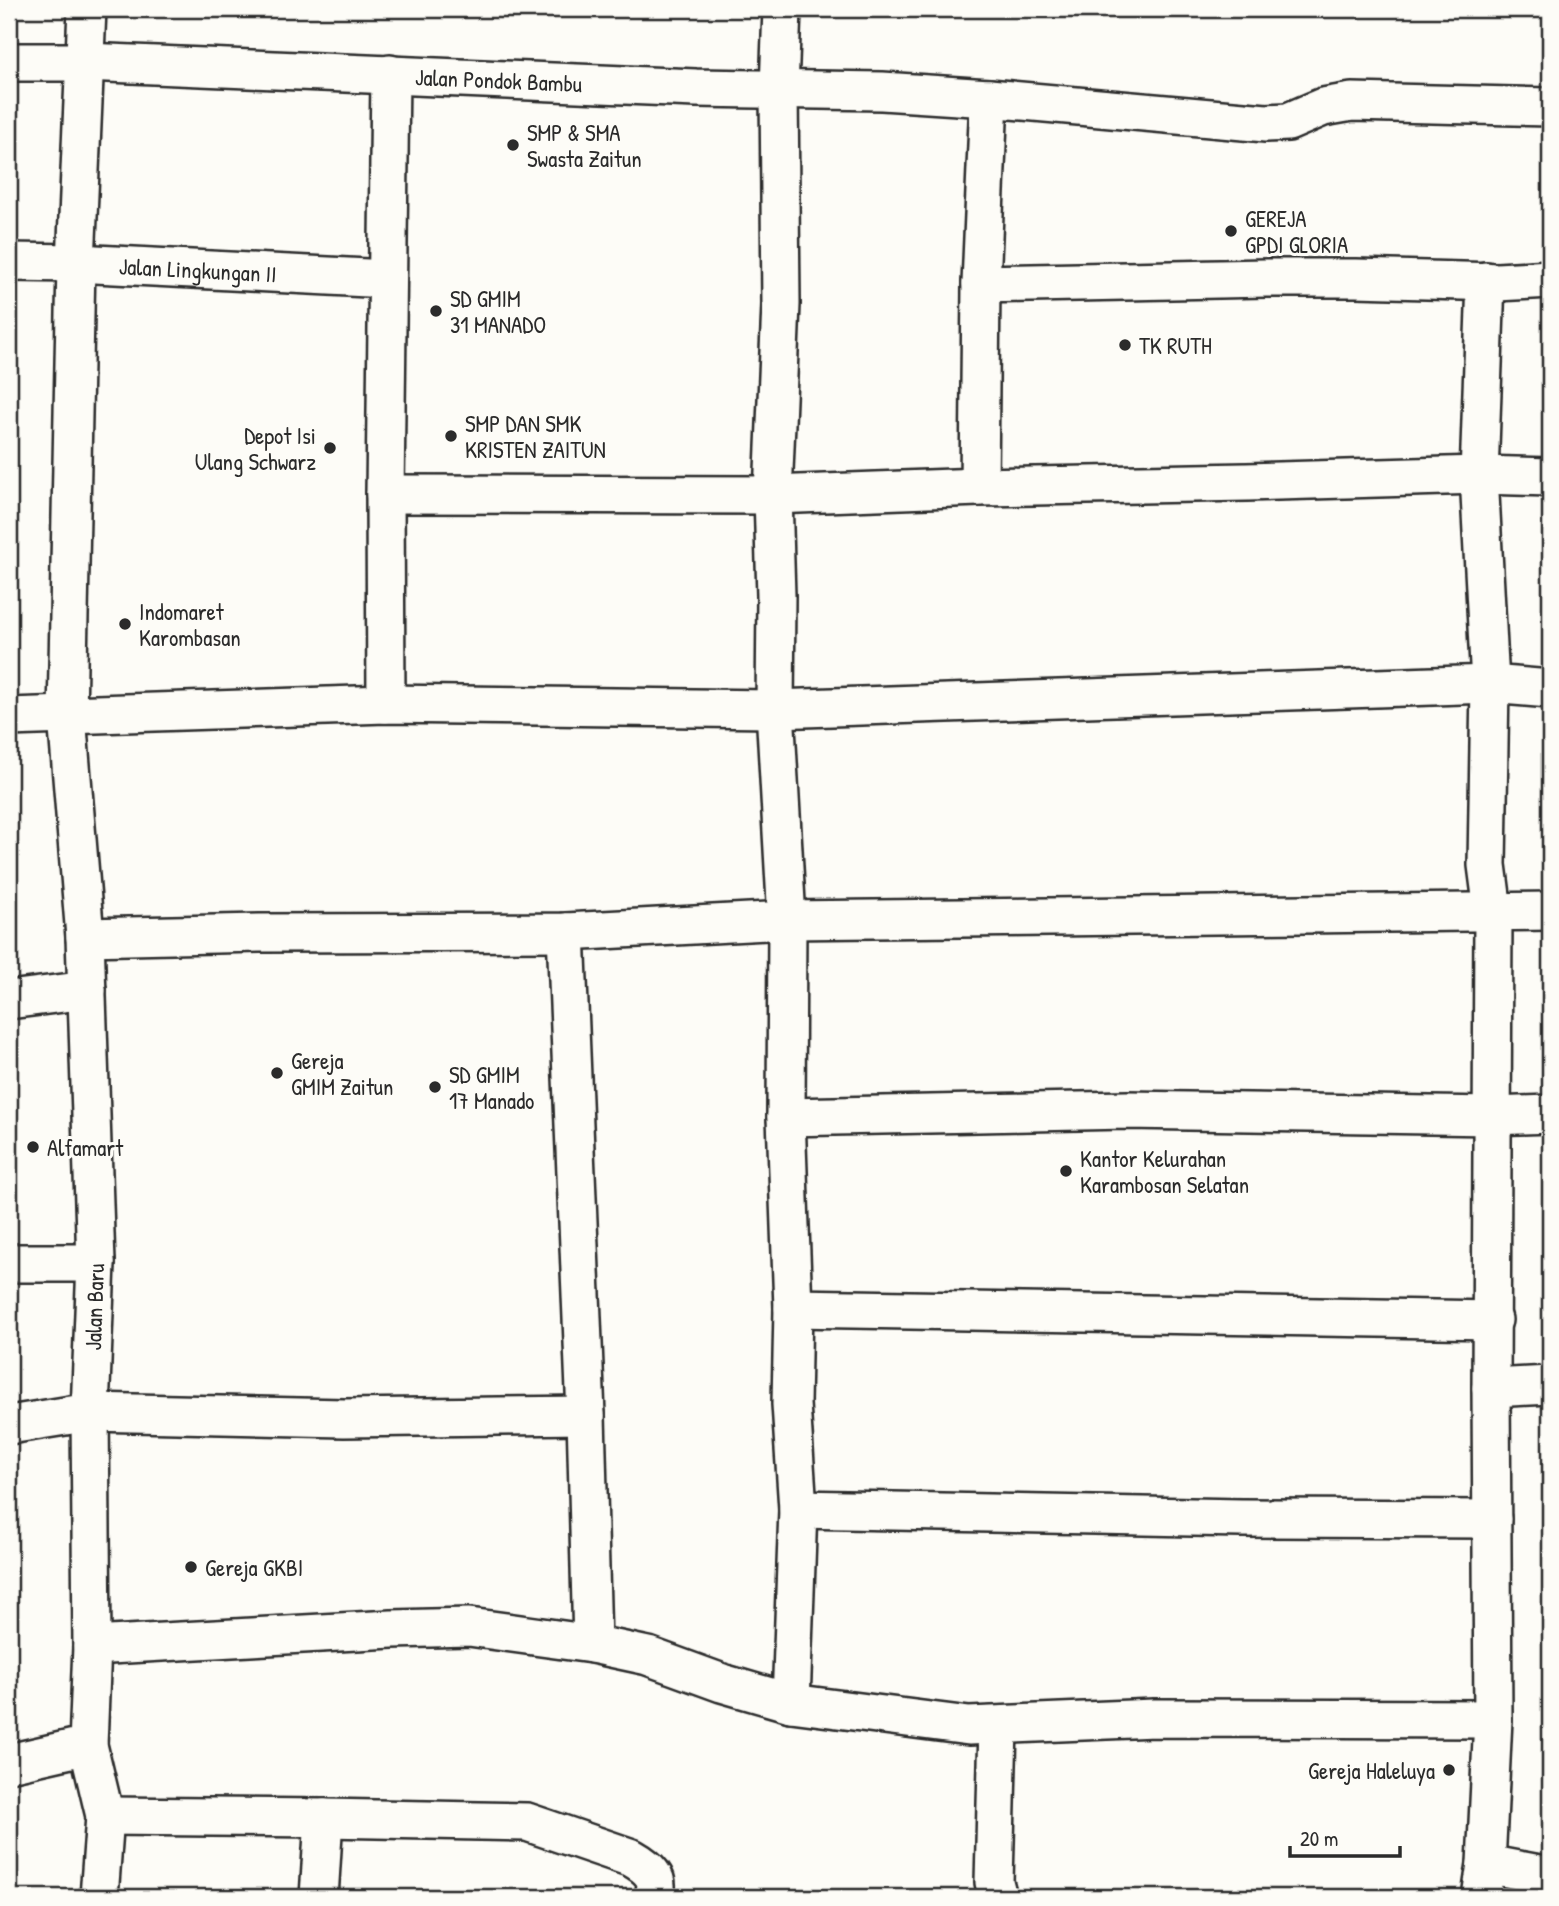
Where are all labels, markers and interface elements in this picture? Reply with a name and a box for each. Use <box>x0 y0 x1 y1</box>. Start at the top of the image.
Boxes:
street label: Jalan Pondok Bambu <box>414 61 583 99</box>
place label: SMP & SMA Swasta Zaitun <box>527 117 642 174</box>
marker: SMP & SMA Swasta Zaitun <box>505 137 521 153</box>
place label: GEREJA GPDI GLORIA <box>1245 203 1348 260</box>
marker: GEREJA GPDI GLORIA <box>1223 223 1239 239</box>
street label: Jalan Lingkungan II <box>118 250 277 289</box>
place label: SD GMIM 31 MANADO <box>450 283 546 340</box>
marker: SD GMIM 31 MANADO <box>428 303 444 319</box>
place label: TK RUTH <box>1139 330 1212 361</box>
marker: TK RUTH <box>1117 337 1133 353</box>
place label: SMP DAN SMK KRISTEN ZAITUN <box>465 408 606 465</box>
place label: Depot Isi Ulang Schwarz <box>195 420 316 477</box>
marker: SMP DAN SMK KRISTEN ZAITUN <box>443 428 459 444</box>
marker: Depot Isi Ulang Schwarz <box>322 440 338 456</box>
place label: Indomaret Karombasan <box>139 596 241 653</box>
marker: Indomaret Karombasan <box>117 616 133 632</box>
place label: Gereja GMIM Zaitun <box>291 1045 393 1102</box>
place label: SD GMIM 17 Manado <box>449 1059 534 1116</box>
marker: Gereja GMIM Zaitun <box>269 1065 285 1081</box>
marker: SD GMIM 17 Manado <box>427 1079 443 1095</box>
place label: Alfamart <box>47 1132 124 1163</box>
marker: Alfamart <box>25 1139 41 1155</box>
place label: Kantor Kelurahan Karambosan Selatan <box>1080 1143 1249 1200</box>
marker: Kantor Kelurahan Karambosan Selatan <box>1058 1163 1074 1179</box>
street label: Jalan Baru <box>77 1263 111 1351</box>
place label: Gereja GKBI <box>205 1552 303 1583</box>
marker: Gereja GKBI <box>183 1559 199 1575</box>
place label: Gereja Haleluya <box>1308 1755 1435 1786</box>
marker: Gereja Haleluya <box>1441 1762 1457 1778</box>
scale bar <box>1290 1815 1400 1859</box>
text: 20 m <box>1300 1824 1338 1853</box>

